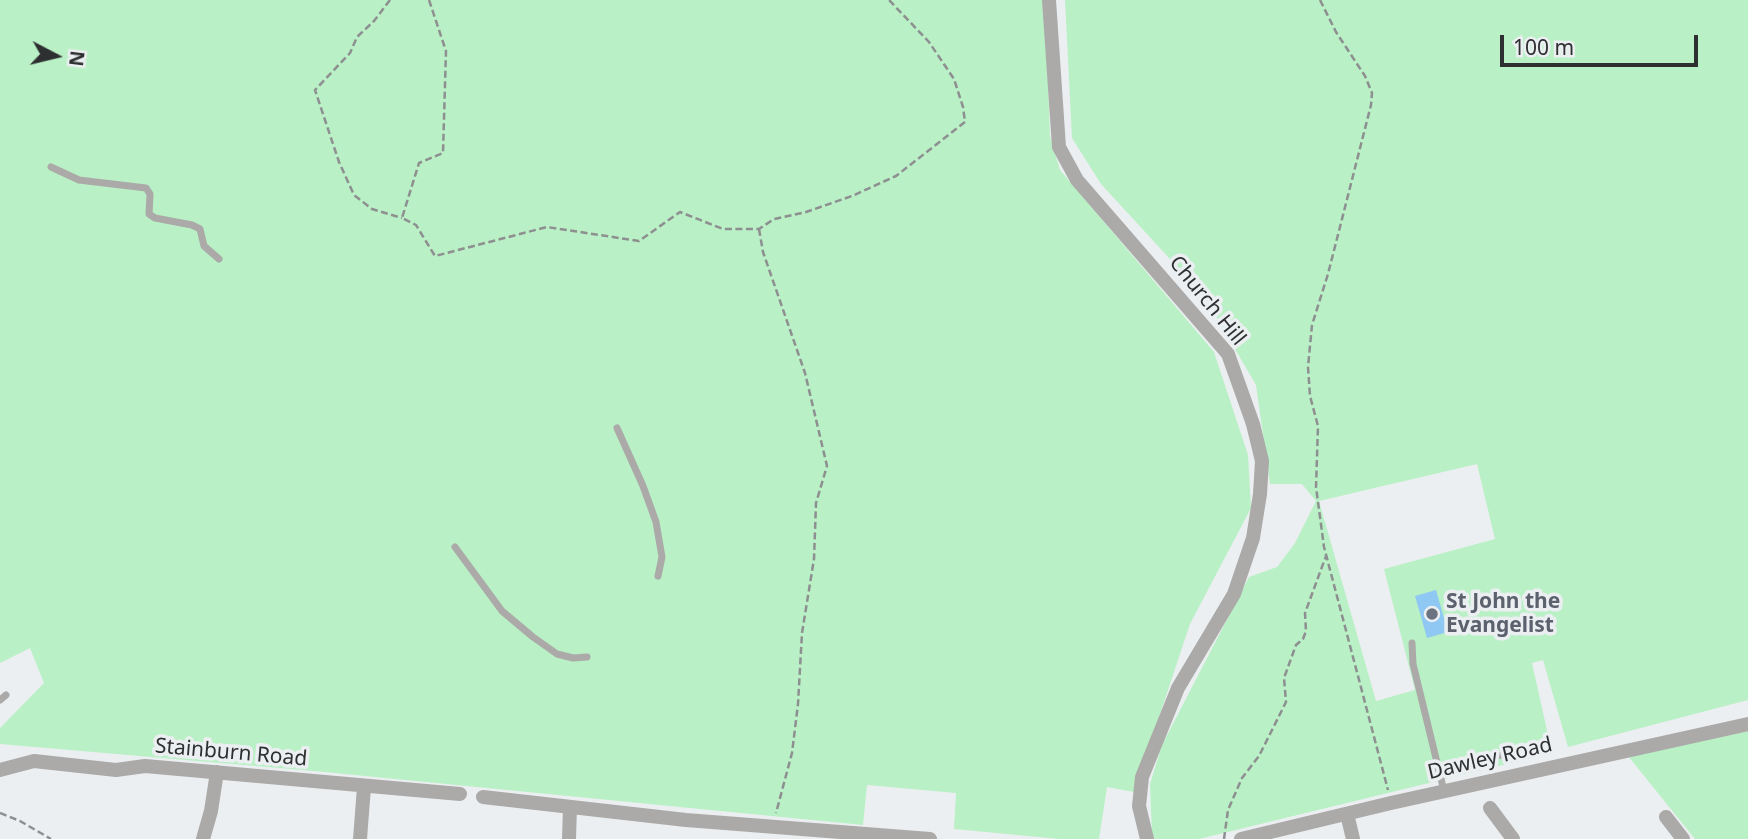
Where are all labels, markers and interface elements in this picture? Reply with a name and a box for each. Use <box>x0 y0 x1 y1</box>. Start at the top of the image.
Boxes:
north arrow <box>21 21 91 91</box>
scale bar <box>1503 21 1701 65</box>
text: 100 m <box>1513 33 1574 61</box>
text: N <box>63 49 91 68</box>
street label: Church Hill <box>1163 251 1251 351</box>
place label: St John the Evangelist <box>1446 589 1560 639</box>
marker: St John the Evangelist <box>1424 606 1440 622</box>
street label: Dawley Road <box>1425 732 1555 786</box>
street label: Stainburn Road <box>154 734 308 772</box>

